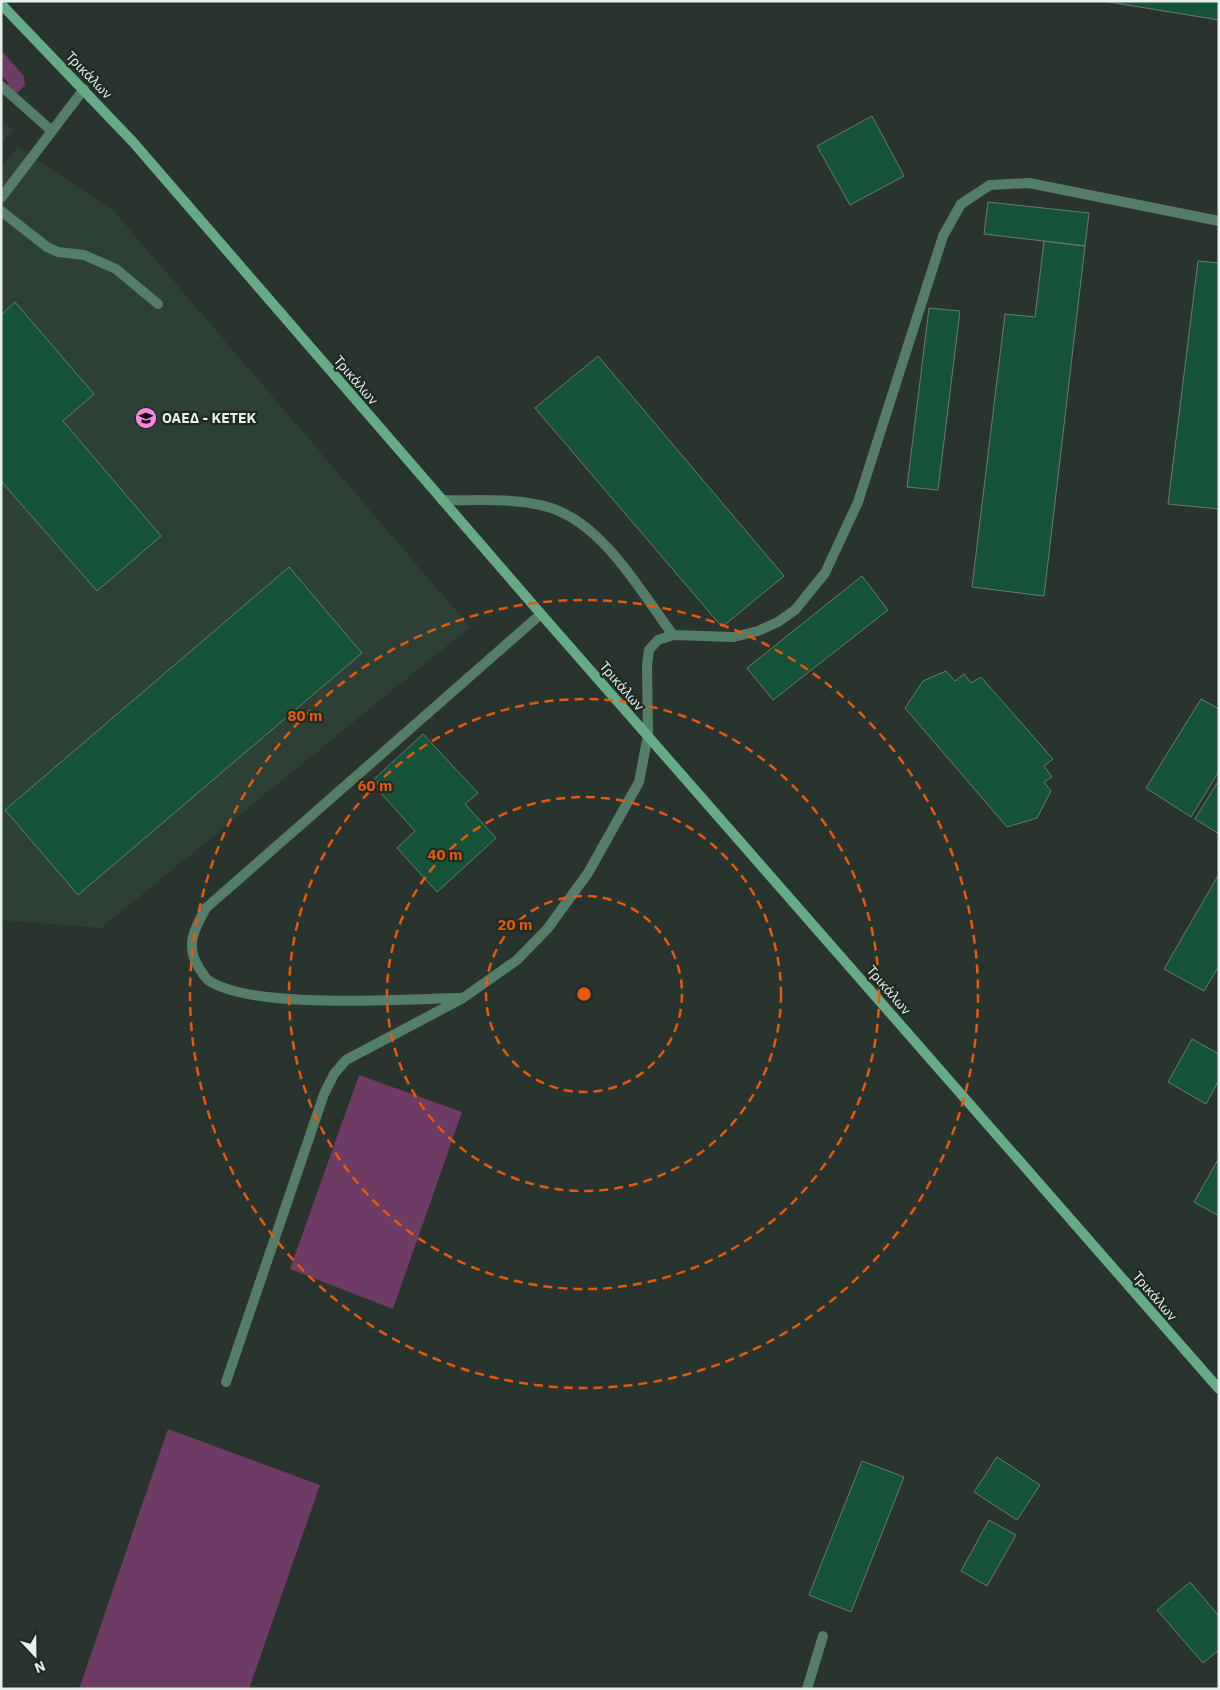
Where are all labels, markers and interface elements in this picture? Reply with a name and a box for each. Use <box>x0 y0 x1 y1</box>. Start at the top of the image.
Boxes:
street label: Τρικάλων <box>62 47 116 103</box>
street label: Τρικάλων <box>330 352 382 408</box>
school or university icon: ΟΑΕΔ - ΚΕΤΕΚ <box>134 406 158 430</box>
place label: ΟΑΕΔ - ΚΕΤΕΚ <box>162 409 256 427</box>
street label: Τρικάλων <box>596 658 648 714</box>
text: 80 m <box>288 706 322 725</box>
text: 60 m <box>358 776 392 795</box>
text: 40 m <box>428 845 462 864</box>
text: 20 m <box>498 915 532 934</box>
street label: Τρικάλων <box>863 962 915 1018</box>
centre of rings <box>575 985 593 1003</box>
street label: Τρικάλων <box>1129 1268 1181 1324</box>
north arrow <box>10 1630 60 1680</box>
text: N <box>32 1657 48 1677</box>

